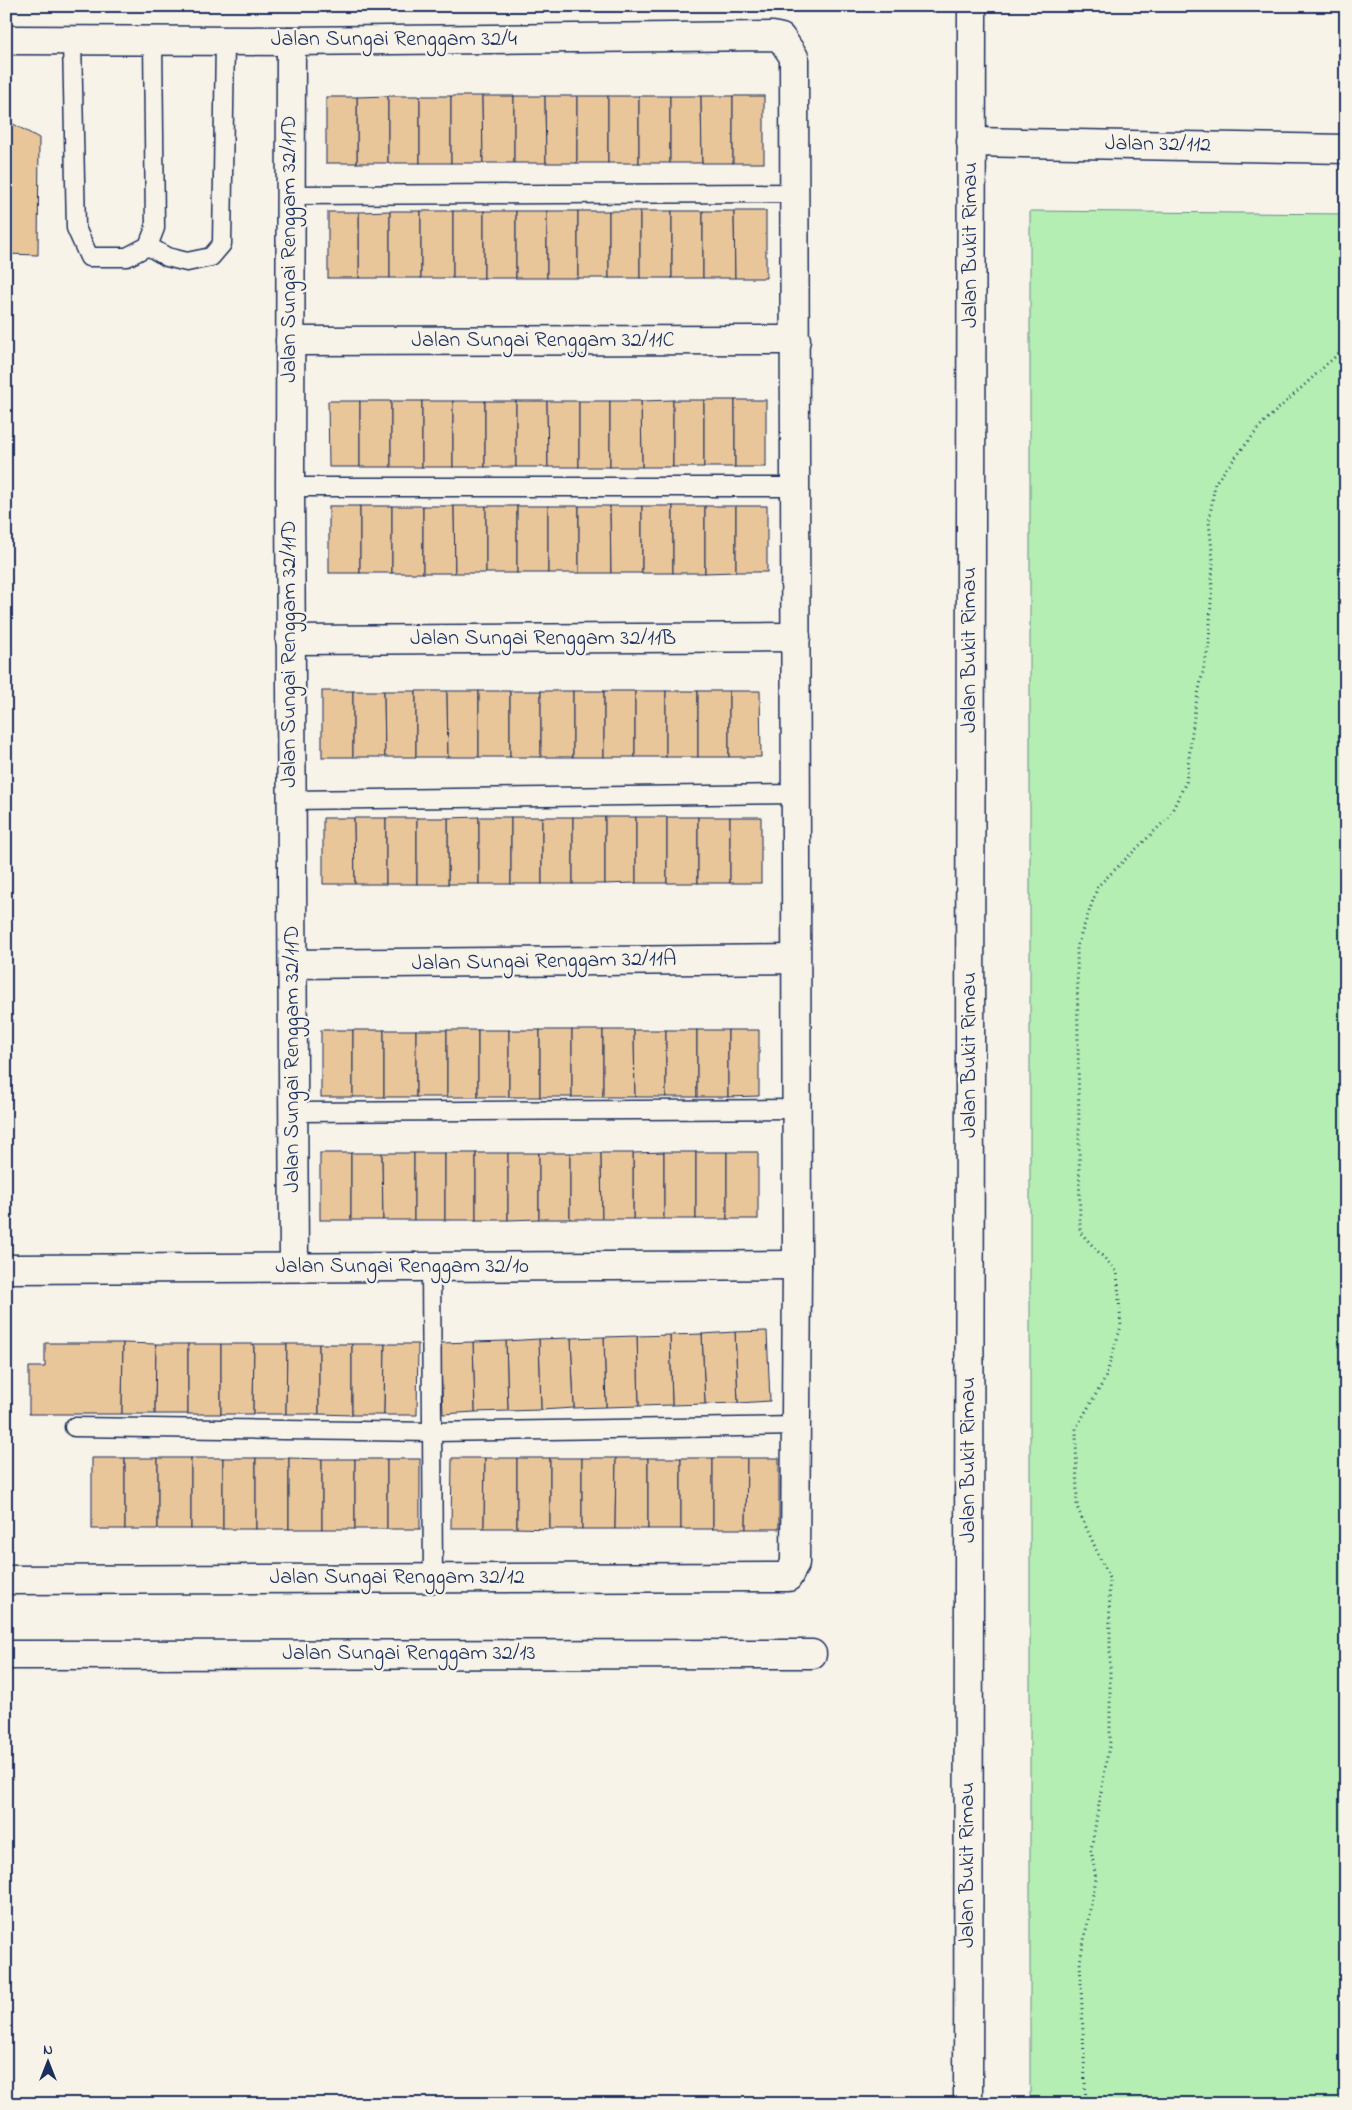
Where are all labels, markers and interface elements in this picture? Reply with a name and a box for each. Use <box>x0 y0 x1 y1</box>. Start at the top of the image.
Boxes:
street label: Jalan Sungai Renggam 32/4 <box>271 24 517 57</box>
street label: Jalan Sungai Renggam 32/11D <box>274 115 307 383</box>
street label: Jalan 32/112 <box>1105 128 1211 162</box>
street label: Jalan Bukit Rimau <box>955 162 987 328</box>
street label: Jalan Sungai Renggam 32/11C <box>411 325 675 358</box>
street label: Jalan Sungai Renggam 32/11D <box>274 520 307 788</box>
street label: Jalan Bukit Rimau <box>954 567 986 733</box>
street label: Jalan Sungai Renggam 32/11B <box>410 623 676 656</box>
street label: Jalan Sungai Renggam 32/11D <box>277 925 310 1193</box>
street label: Jalan Sungai Renggam 32/11A <box>411 944 677 981</box>
street label: Jalan Bukit Rimau <box>954 972 986 1138</box>
street label: Jalan Sungai Renggam 32/10 <box>275 1251 529 1284</box>
street label: Jalan Bukit Rimau <box>953 1377 985 1543</box>
street label: Jalan Sungai Renggam 32/12 <box>269 1562 525 1595</box>
street label: Jalan Sungai Renggam 32/13 <box>282 1638 536 1671</box>
street label: Jalan Bukit Rimau <box>952 1782 984 1948</box>
north arrow <box>22 2038 72 2088</box>
text: N <box>43 2040 53 2061</box>

